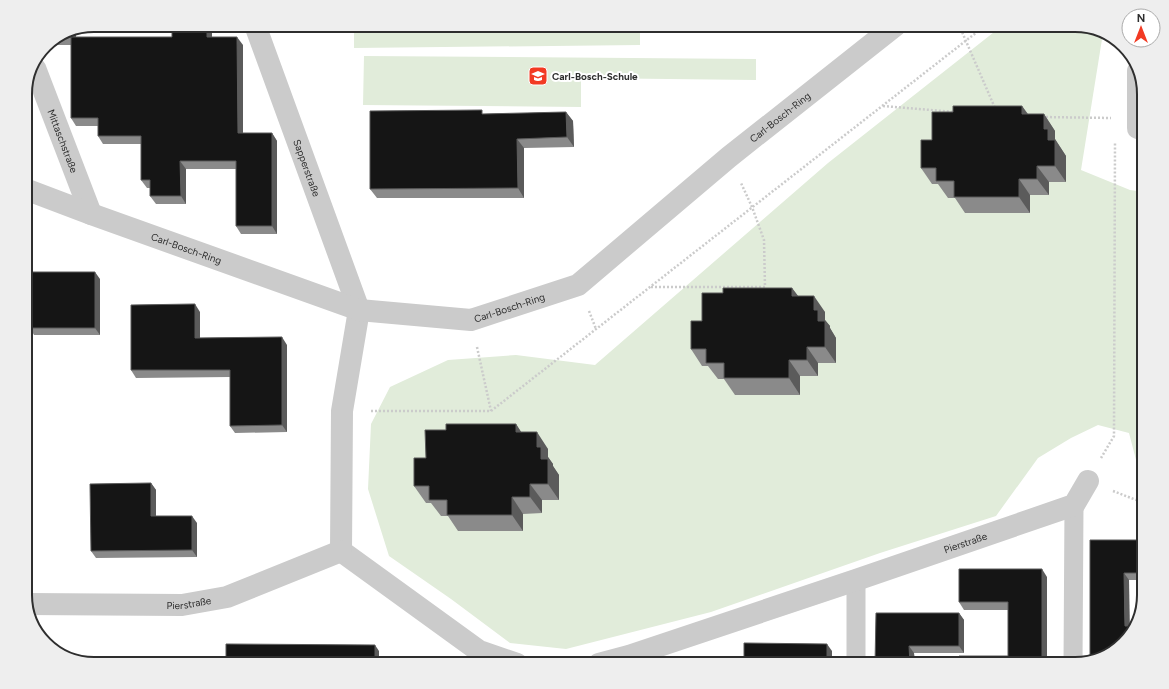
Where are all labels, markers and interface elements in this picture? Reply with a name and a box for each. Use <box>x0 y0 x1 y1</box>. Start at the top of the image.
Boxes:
north arrow <box>1121 8 1161 48</box>
text: N <box>1137 12 1145 25</box>
school or university icon: Carl-Bosch-Schule <box>527 65 549 87</box>
place label: Carl-Bosch-Schule <box>552 70 638 83</box>
street label: Carl-Bosch-Ring <box>747 89 813 145</box>
street label: Mittaschstraße <box>44 107 81 175</box>
street label: Sapperstraße <box>290 138 323 199</box>
street label: Carl-Bosch-Ring <box>149 230 223 267</box>
street label: Carl-Bosch-Ring <box>472 290 547 326</box>
street label: Pierstraße <box>942 529 989 556</box>
street label: Pierstraße <box>166 594 213 612</box>

